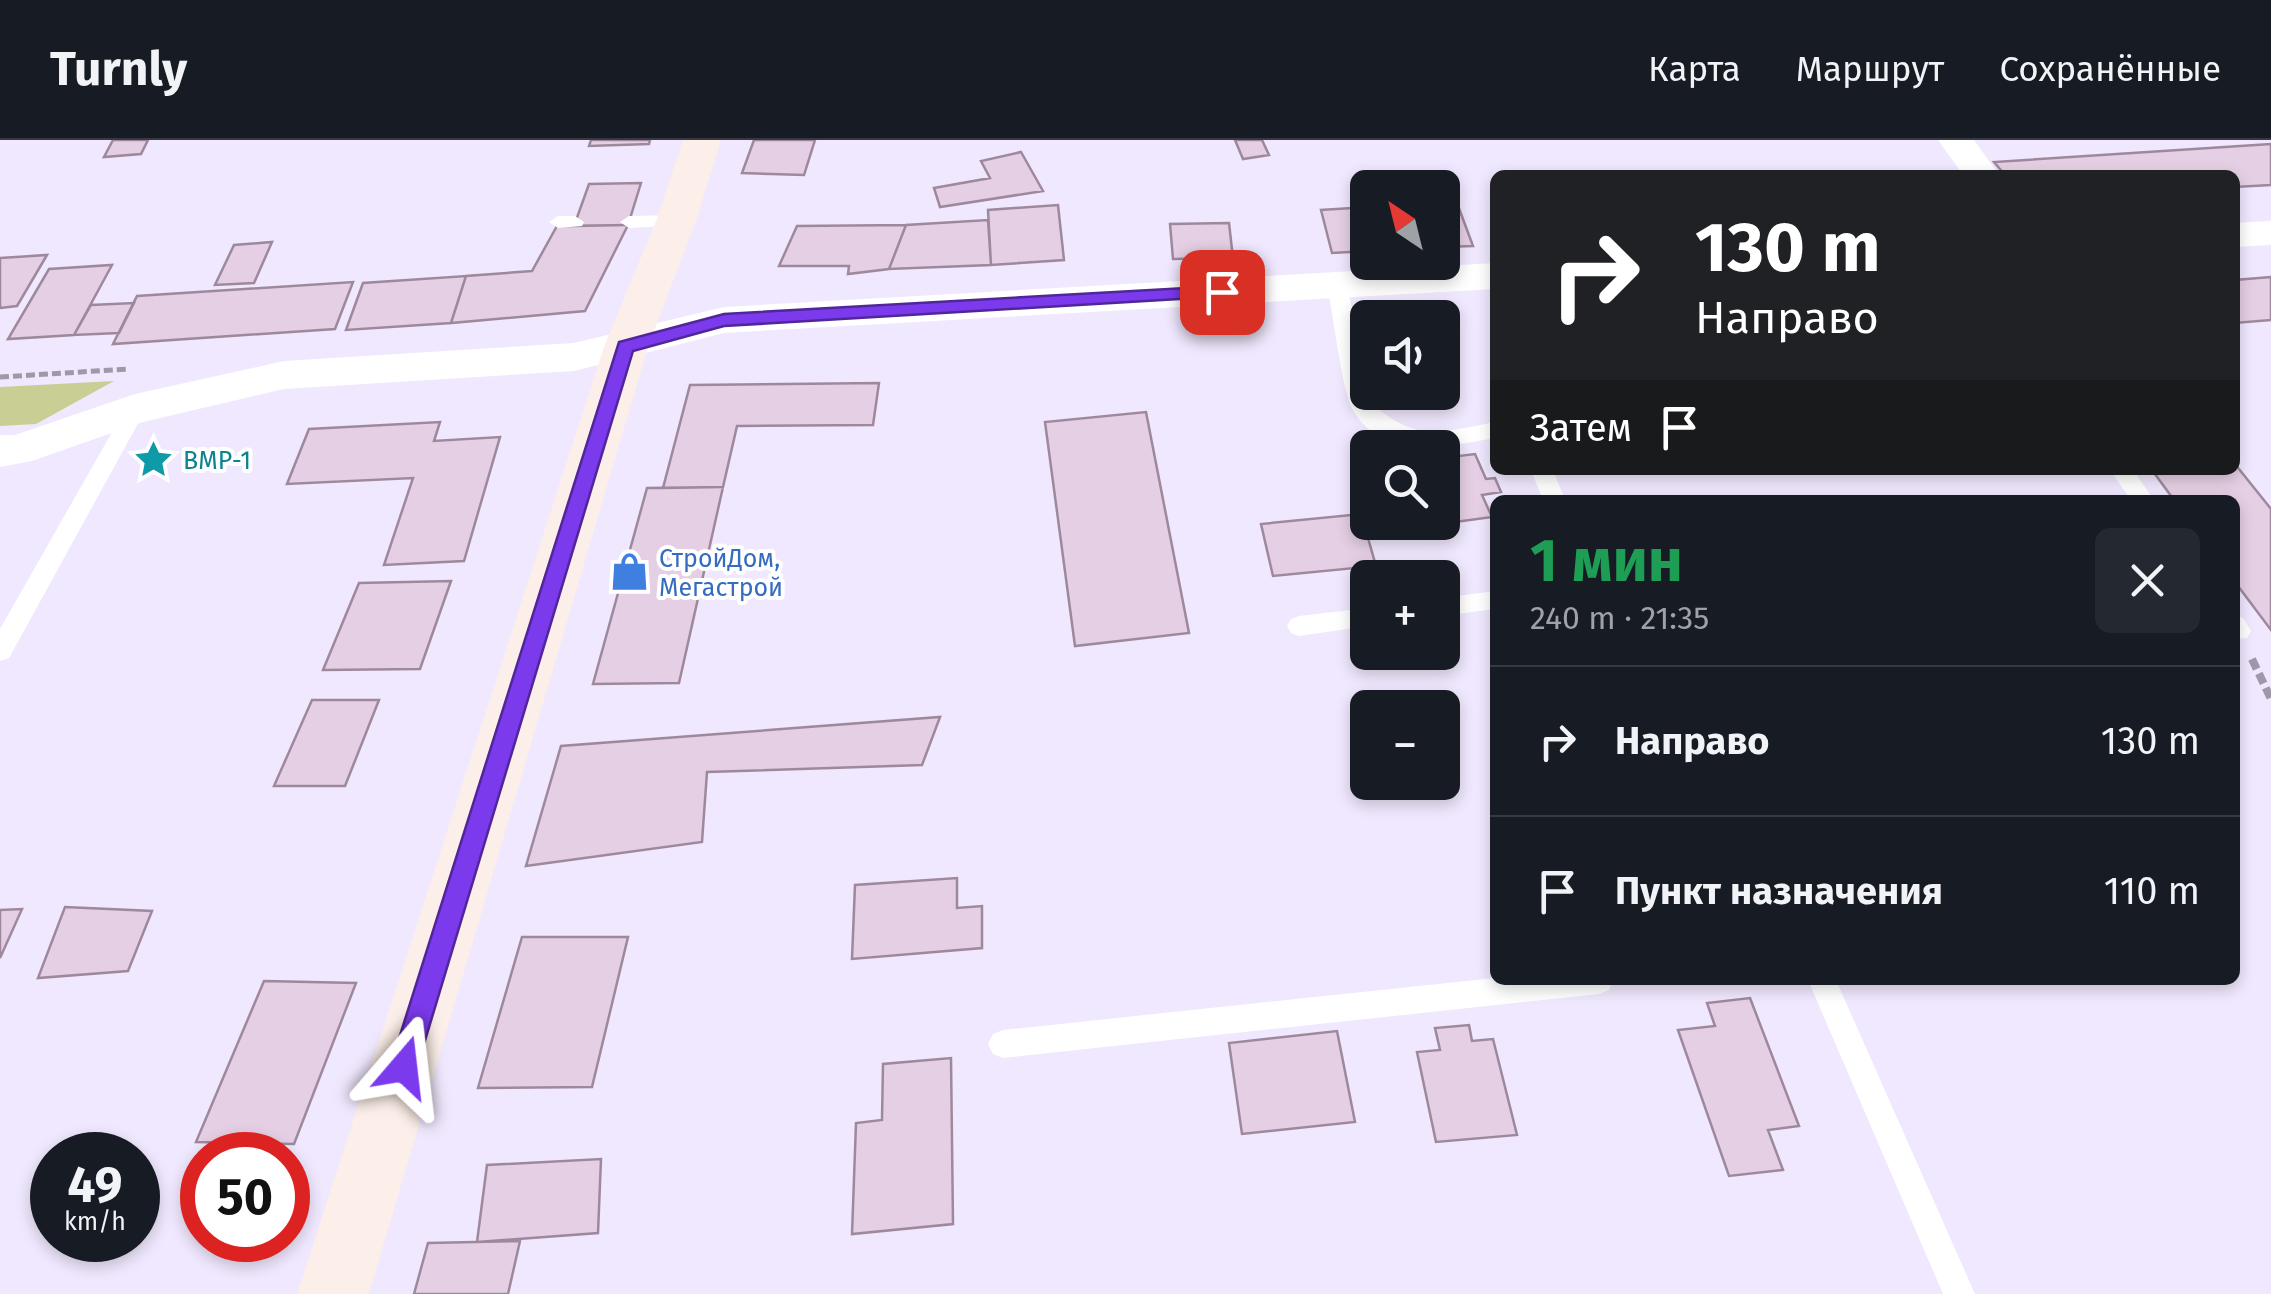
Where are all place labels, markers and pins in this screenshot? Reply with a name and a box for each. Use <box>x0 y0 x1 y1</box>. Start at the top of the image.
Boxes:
pin <box>1180 250 1265 335</box>
place icon: BMP-1 <box>132 439 174 481</box>
place label: BMP-1 <box>183 446 251 476</box>
place label: СтройДом, Мегастрой <box>659 544 783 603</box>
shop icon: СтройДом, Мегастрой <box>608 551 650 593</box>

